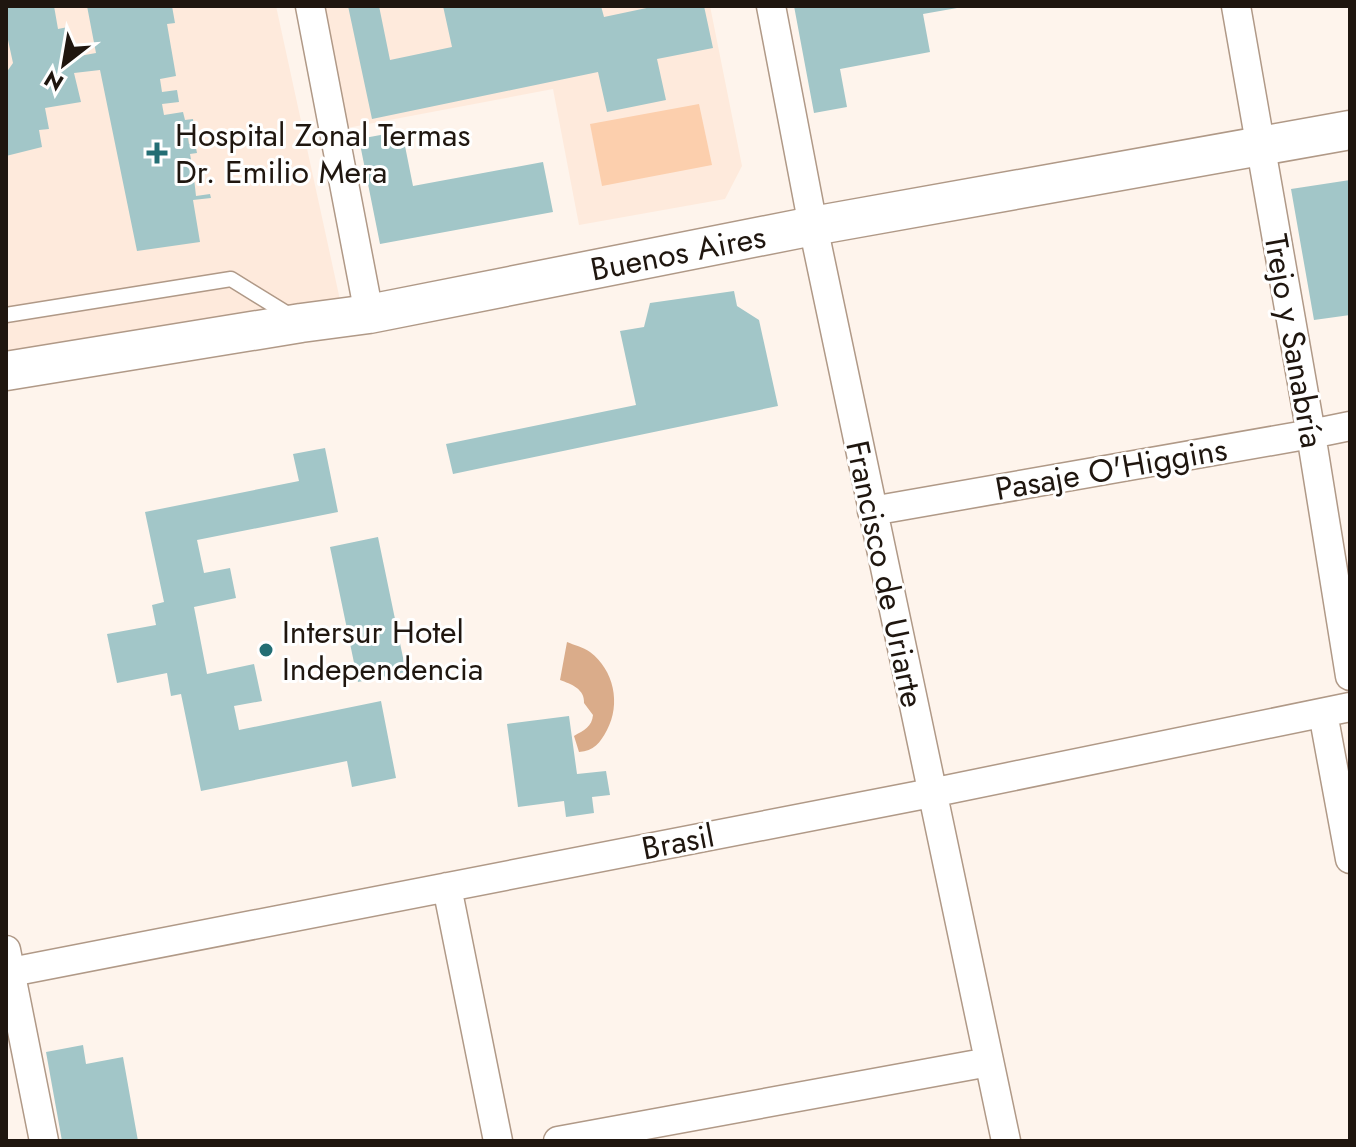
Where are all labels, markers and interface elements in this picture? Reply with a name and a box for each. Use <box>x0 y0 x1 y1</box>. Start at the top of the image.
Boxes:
north arrow <box>24 24 104 104</box>
text: N <box>38 63 69 99</box>
place label: Hospital Zonal Termas Dr. Emilio Mera <box>175 112 470 195</box>
marker: Hospital Zonal Termas Dr. Emilio Mera <box>146 142 168 164</box>
street label: Buenos Aires <box>587 214 769 292</box>
street label: Trejo y Sanabría <box>1253 231 1335 451</box>
street label: Pasaje O'Higgins <box>992 426 1230 512</box>
street label: Francisco de Uriarte <box>834 436 936 712</box>
place label: Intersur Hotel Independencia <box>282 609 483 692</box>
marker: Intersur Hotel Independencia <box>257 641 275 659</box>
street label: Brasil <box>638 812 718 872</box>

